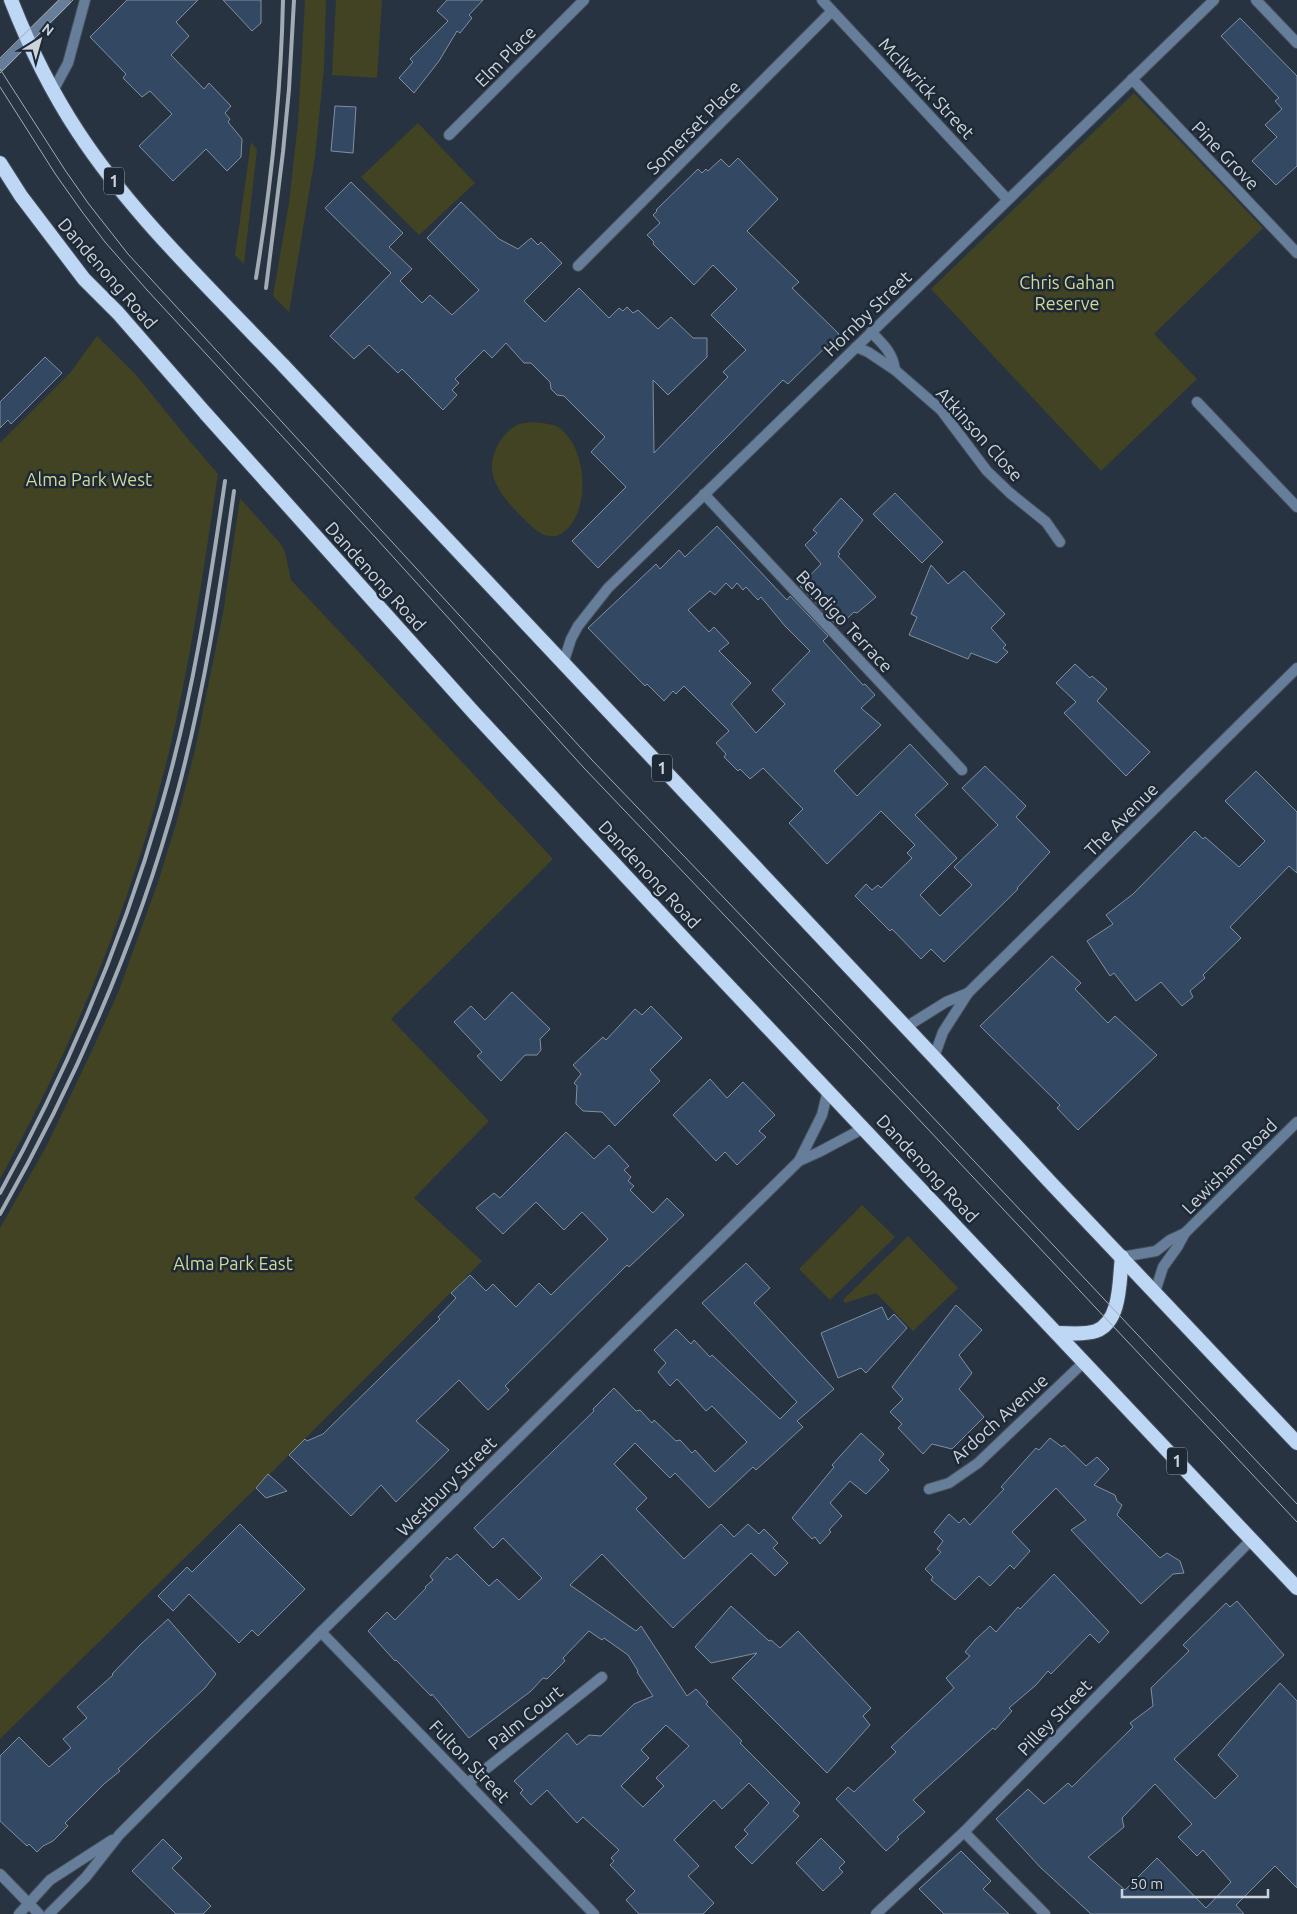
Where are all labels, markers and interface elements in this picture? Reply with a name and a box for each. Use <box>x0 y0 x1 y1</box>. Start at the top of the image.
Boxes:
north arrow <box>15 15 65 65</box>
text: N <box>39 20 57 39</box>
street label: Elm Place <box>471 22 539 90</box>
street label: McIlwrick Street <box>875 34 979 142</box>
street label: Somerset Place <box>642 76 744 178</box>
street label: Pine Grove <box>1188 117 1264 193</box>
road number: 1 <box>104 168 124 195</box>
street label: Dandenong Road <box>55 214 161 332</box>
street label: Hornby Street <box>819 266 915 360</box>
park label: Chris Gahan Reserve <box>1019 272 1115 313</box>
street label: Atkinson Close <box>933 383 1027 485</box>
park label: Alma Park West <box>26 469 152 489</box>
street label: Dandenong Road <box>322 517 430 635</box>
street label: Bendigo Terrace <box>793 566 897 676</box>
road number: 1 <box>652 754 672 781</box>
street label: The Avenue <box>1080 778 1162 860</box>
street label: Dandenong Road <box>595 816 705 932</box>
street label: Dandenong Road <box>873 1110 983 1226</box>
street label: Lewisham Road <box>1177 1114 1281 1218</box>
park label: Alma Park East <box>173 1253 293 1273</box>
street label: Ardoch Avenue <box>947 1369 1051 1467</box>
street label: Westbury Street <box>392 1432 500 1540</box>
road number: 1 <box>1167 1448 1187 1474</box>
street label: Pilley Street <box>1013 1675 1095 1759</box>
street label: Palm Court <box>484 1681 566 1753</box>
street label: Fulton Street <box>426 1716 514 1806</box>
scale bar <box>1122 1866 1268 1898</box>
text: 50 m <box>1130 1875 1163 1892</box>

